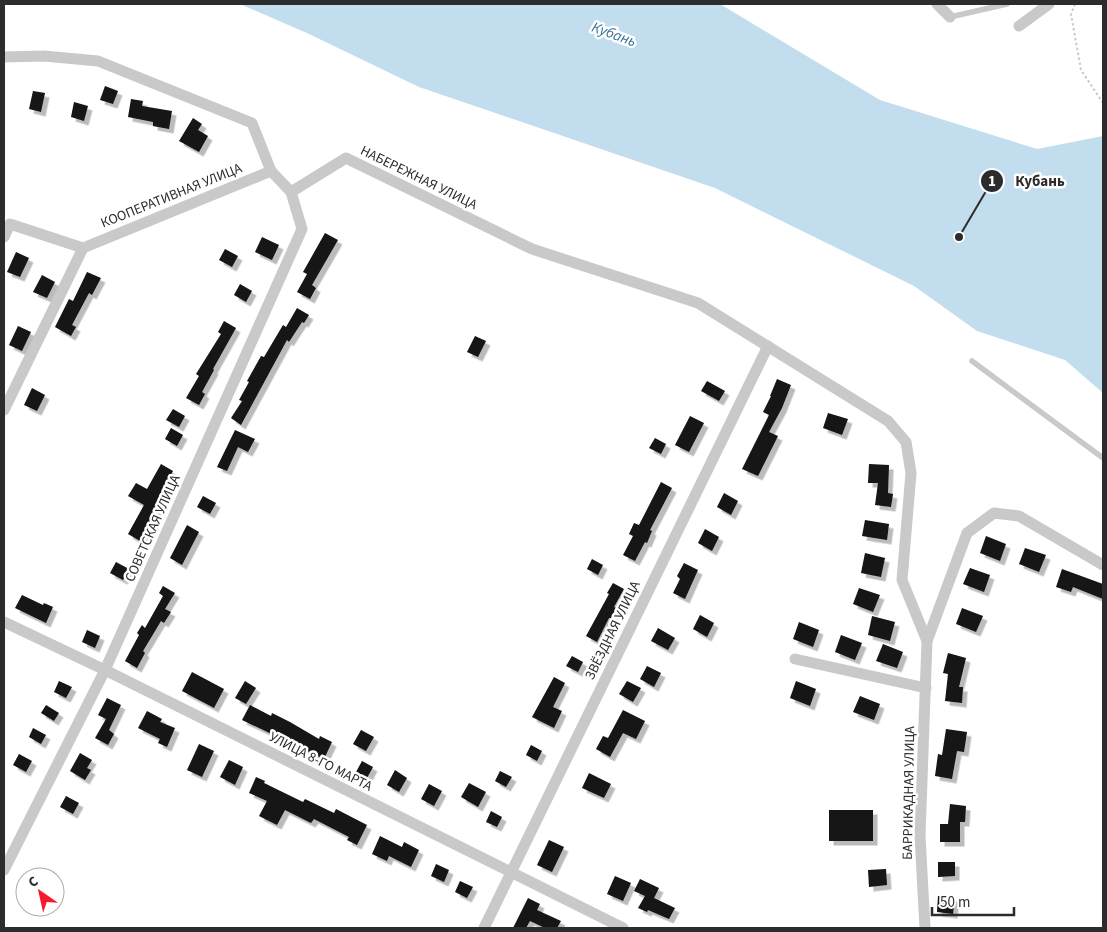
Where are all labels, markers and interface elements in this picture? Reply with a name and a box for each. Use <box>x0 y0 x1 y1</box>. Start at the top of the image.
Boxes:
water label: Кубань <box>589 17 639 52</box>
street label: НАБЕРЕЖНАЯ УЛИЦА <box>357 141 481 215</box>
street label: КООПЕРАТИВНАЯ УЛИЦА <box>98 158 245 233</box>
callout: Кубань <box>980 166 1074 196</box>
text: 1 <box>988 171 996 192</box>
text: Кубань <box>1015 171 1065 192</box>
street label: СОВЕТСКАЯ УЛИЦА <box>120 471 186 585</box>
street label: ЗВЁЗДНАЯ УЛИЦА <box>580 577 646 683</box>
street label: БАРРИКАДНАЯ УЛИЦА <box>898 725 920 860</box>
street label: УЛИЦА 8-ГО МАРТА <box>265 727 376 797</box>
north arrow <box>15 867 65 917</box>
text: С <box>24 871 42 893</box>
scale bar <box>932 884 1014 916</box>
text: 50 m <box>940 892 970 913</box>

